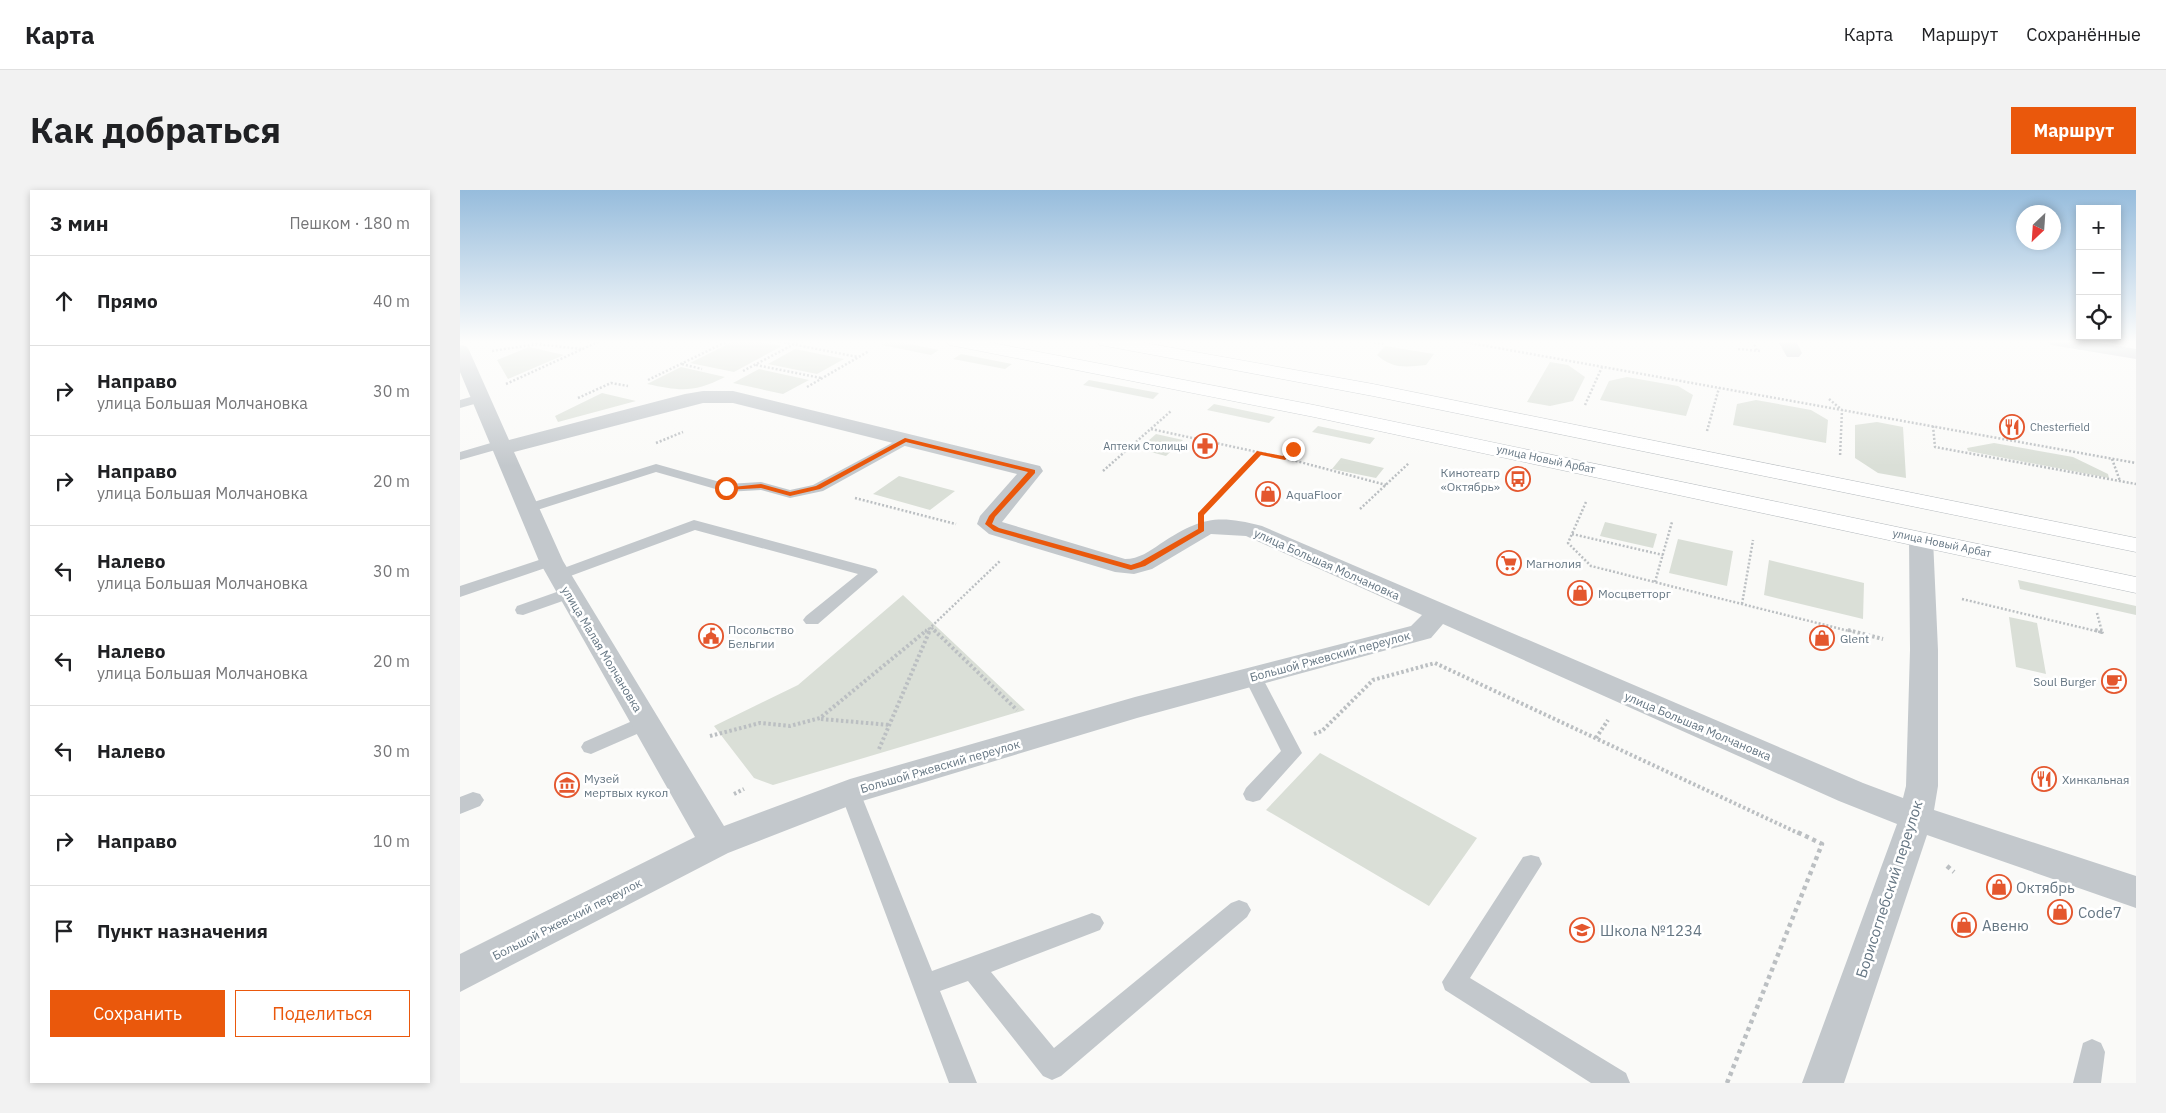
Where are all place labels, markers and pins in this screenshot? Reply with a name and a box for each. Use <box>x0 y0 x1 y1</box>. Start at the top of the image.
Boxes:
restaurant icon: Chesterfield <box>1999 414 2025 440</box>
place label: Chesterfield <box>2030 420 2090 434</box>
pharmacy icon: Аптеки Столицы <box>1192 433 1218 459</box>
place label: Аптеки Столицы <box>1103 439 1188 453</box>
place label: Кинотеатр «Октябрь» <box>1441 465 1500 494</box>
bus stop icon: Кинотеатр «Октябрь» <box>1505 466 1531 492</box>
shop icon: AquaFloor <box>1255 481 1281 507</box>
place label: AquaFloor <box>1286 487 1342 502</box>
supermarket icon: Магнолия <box>1496 550 1522 576</box>
place label: Магнолия <box>1526 556 1581 571</box>
shop icon: Мосцветторг <box>1567 580 1593 606</box>
place label: Мосцветторг <box>1598 586 1671 601</box>
place label: Посольство Бельгии <box>728 622 794 651</box>
public building icon: Посольство Бельгии <box>698 623 724 649</box>
shop icon: Glent <box>1809 625 1835 651</box>
place label: Glent <box>1840 631 1869 646</box>
cafe icon: Soul Burger <box>2101 668 2127 694</box>
place label: Soul Burger <box>2033 674 2097 689</box>
restaurant icon: Хинкальная <box>2031 766 2057 792</box>
place label: Музей мертвых кукол <box>584 771 668 800</box>
museum icon: Музей мертвых кукол <box>554 772 580 798</box>
place label: Хинкальная <box>2062 772 2129 787</box>
shop icon: Октябрь <box>1986 874 2012 900</box>
place label: Октябрь <box>2016 878 2075 897</box>
shop icon: Code7 <box>2047 899 2073 925</box>
place label: Code7 <box>2078 903 2122 922</box>
shop icon: Авеню <box>1951 912 1977 938</box>
place label: Авеню <box>1982 916 2029 935</box>
school or university icon: Школа №1234 <box>1569 917 1595 943</box>
place label: Школа №1234 <box>1600 921 1702 940</box>

